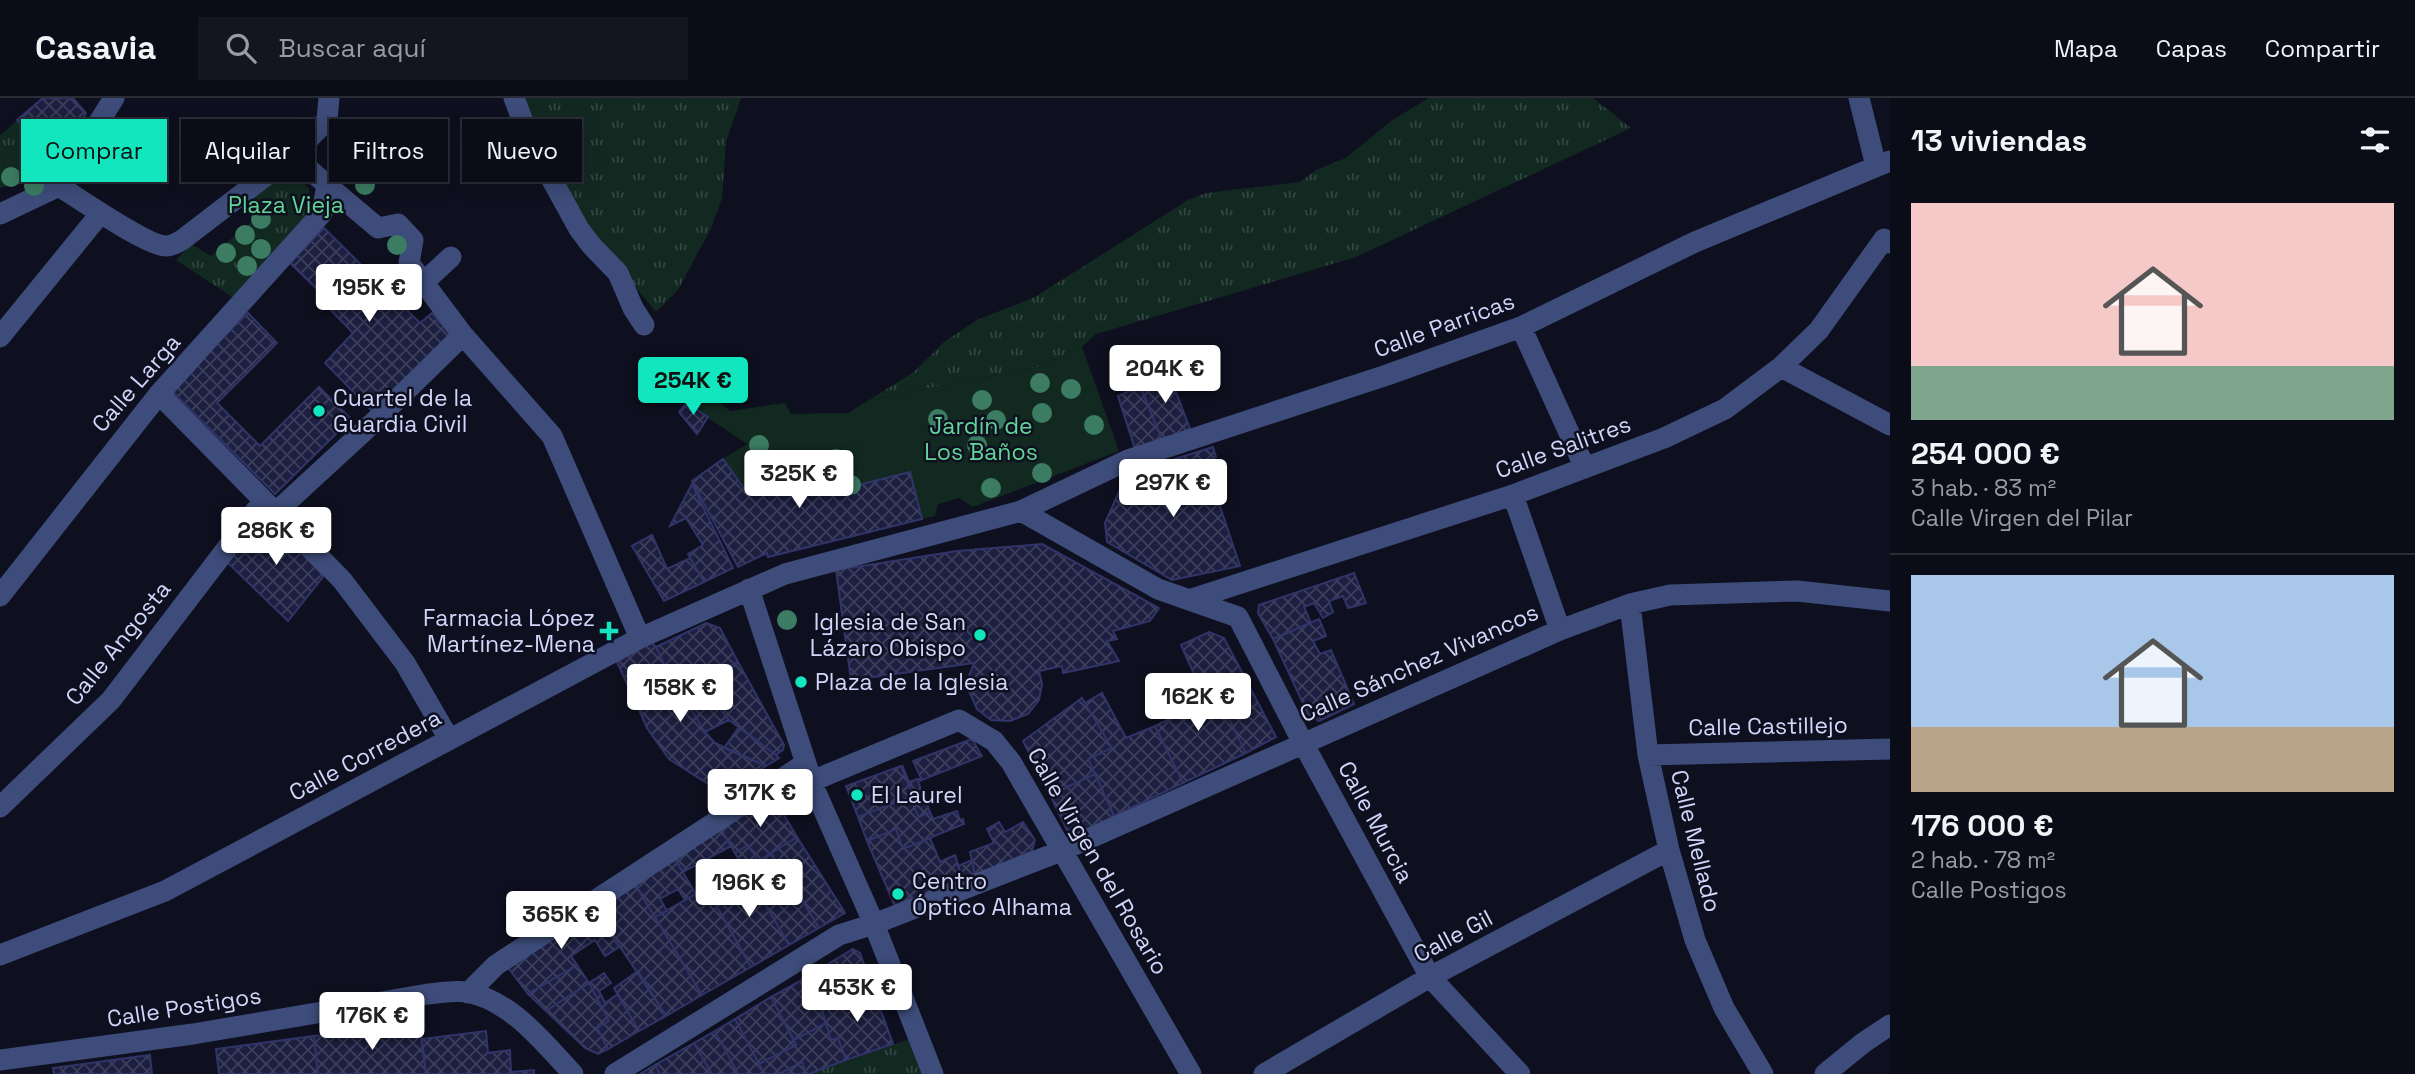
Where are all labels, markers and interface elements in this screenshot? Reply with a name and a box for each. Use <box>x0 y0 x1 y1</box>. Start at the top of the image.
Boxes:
search box <box>198 17 688 80</box>
text: Casavia <box>35 27 156 69</box>
icon: search <box>222 29 260 67</box>
text: Buscar aquí <box>278 31 426 65</box>
text: Mapa <box>2054 33 2118 64</box>
text: Capas <box>2156 33 2227 64</box>
text: Compartir <box>2265 33 2380 64</box>
chip: Comprar <box>21 119 167 182</box>
chip: Alquilar <box>181 119 315 182</box>
chip: Filtros <box>329 119 448 182</box>
chip: Nuevo <box>462 119 582 182</box>
text: 13 viviendas <box>1911 121 2087 160</box>
icon: filters <box>2356 121 2394 159</box>
park label: Plaza Vieja <box>228 190 344 220</box>
icon: home <box>2090 248 2216 374</box>
pin: 195K € <box>312 264 426 324</box>
text: 195K € <box>332 272 406 302</box>
street label: Calle Parricas <box>1370 286 1518 364</box>
street label: Calle Larga <box>85 328 187 438</box>
pin: 204K € <box>1108 345 1222 405</box>
text: 204K € <box>1125 353 1205 383</box>
pin: 254K € <box>636 358 750 417</box>
text: 254K € <box>654 365 732 395</box>
place label: Cuartel de la Guardia Civil <box>333 383 472 439</box>
marker: Cuartel de la Guardia Civil <box>311 403 327 419</box>
street label: Calle Salitres <box>1491 409 1635 485</box>
park label: Jardín de Los Baños <box>924 411 1038 467</box>
text: 254 000 € <box>1911 434 2060 473</box>
pin: 325K € <box>742 450 856 510</box>
text: 325K € <box>760 458 838 488</box>
pin: 297K € <box>1116 460 1230 519</box>
text: 297K € <box>1135 467 1211 497</box>
text: 3 hab. · 83 m² <box>1911 473 2056 503</box>
text: Calle Virgen del Pilar <box>1911 503 2133 533</box>
pin: 286K € <box>219 508 333 567</box>
text: 286K € <box>237 515 315 545</box>
street label: Calle Angosta <box>59 575 177 711</box>
street label: Calle Sánchez Vivancos <box>1295 597 1543 729</box>
place label: Farmacia López Martínez-Mena <box>423 603 595 659</box>
place label: Iglesia de San Lázaro Obispo <box>810 607 966 663</box>
icon: home <box>2090 620 2216 746</box>
marker: Farmacia López Martínez-Mena <box>601 623 617 639</box>
marker: Iglesia de San Lázaro Obispo <box>972 627 988 643</box>
pin: 158K € <box>623 664 737 724</box>
place label: Plaza de la Iglesia <box>815 667 1008 697</box>
text: 158K € <box>643 672 717 702</box>
marker: Plaza de la Iglesia <box>793 674 809 690</box>
pin: 162K € <box>1141 674 1255 733</box>
text: 162K € <box>1161 681 1235 711</box>
street label: Calle Corredera <box>284 702 446 808</box>
street label: Calle Castillejo <box>1688 710 1848 742</box>
street label: Calle Virgen del Rosario <box>1021 742 1175 980</box>
street label: Calle Murcia <box>1331 756 1421 888</box>
street label: Calle Mellado <box>1664 767 1728 915</box>
pin: 317K € <box>703 770 817 829</box>
text: 317K € <box>724 777 796 807</box>
place label: El Laurel <box>871 780 963 810</box>
marker: El Laurel <box>849 787 865 803</box>
text: 176 000 € <box>1911 806 2054 845</box>
text: 2 hab. · 78 m² <box>1911 845 2055 875</box>
pin: 196K € <box>692 860 806 919</box>
place label: Centro Óptico Alhama <box>912 866 1072 922</box>
text: 196K € <box>712 867 786 897</box>
text: Calle Postigos <box>1911 875 2067 905</box>
marker: Centro Óptico Alhama <box>890 886 906 902</box>
pin: 365K € <box>504 892 618 951</box>
text: 365K € <box>522 899 600 929</box>
street label: Calle Gil <box>1408 903 1498 969</box>
pin: 453K € <box>800 964 914 1024</box>
text: 453K € <box>818 972 896 1002</box>
street label: Calle Postigos <box>105 980 263 1034</box>
pin: 176K € <box>315 992 429 1052</box>
text: 176K € <box>335 1000 409 1030</box>

